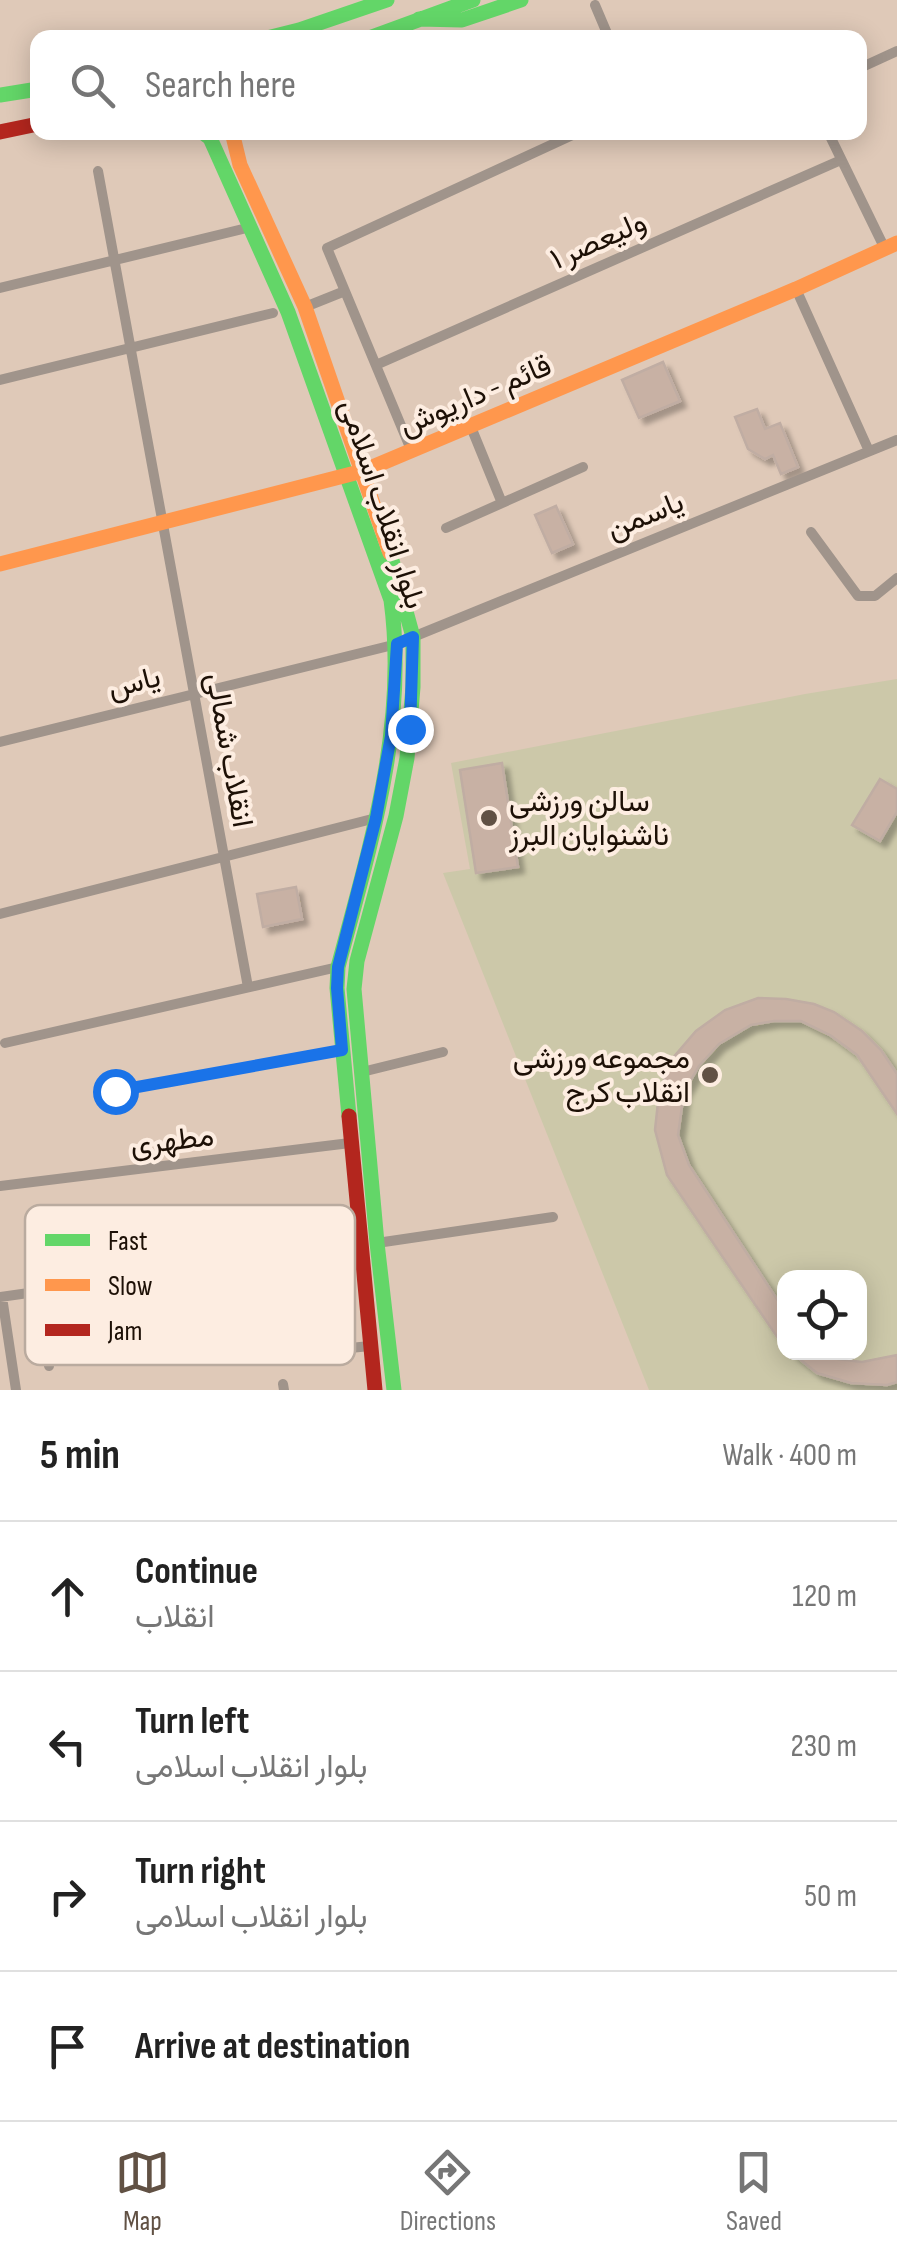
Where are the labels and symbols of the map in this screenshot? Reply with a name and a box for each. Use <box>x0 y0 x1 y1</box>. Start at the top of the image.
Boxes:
street label: ولیعصر ۱ <box>545 204 652 278</box>
street label: قائم - داریوش <box>394 348 557 444</box>
street label: بلوار انقلاب اسلامی <box>331 395 433 614</box>
street label: یاسمن <box>602 484 689 548</box>
street label: یاس <box>104 659 164 707</box>
street label: انقلاب شمالی <box>198 670 260 830</box>
route end <box>388 707 434 753</box>
place label: سالن ورزشی ناشنوایان البرز <box>508 784 669 854</box>
marker: سالن ورزشی ناشنوایان البرز <box>478 807 500 829</box>
place label: مجموعه ورزشی انقلاب کرج <box>513 1041 690 1112</box>
marker: مجموعه ورزشی انقلاب کرج <box>699 1064 721 1086</box>
route start <box>93 1069 139 1115</box>
street label: مطهری <box>128 1118 216 1164</box>
legend <box>25 1205 355 1365</box>
text: Fast <box>108 1225 147 1258</box>
text: Slow <box>108 1270 153 1303</box>
text: Jam <box>107 1315 143 1348</box>

